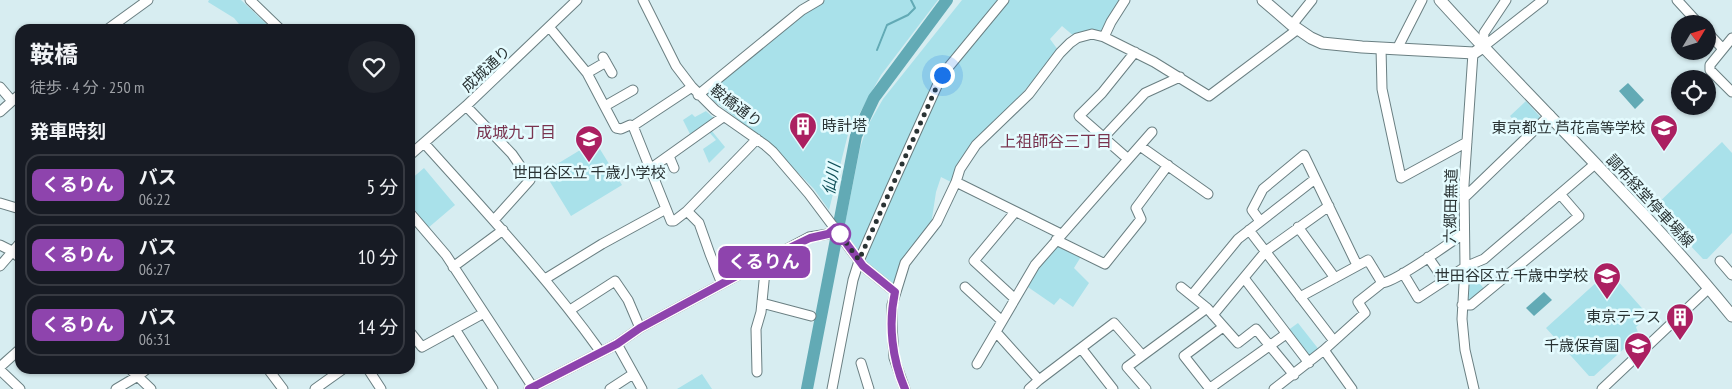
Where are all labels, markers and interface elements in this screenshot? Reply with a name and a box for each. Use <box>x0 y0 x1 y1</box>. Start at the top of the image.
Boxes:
north arrow <box>1671 15 1716 60</box>
map controls <box>1671 15 1716 115</box>
text: 鞍橋 <box>30 39 78 70</box>
button: heart <box>348 41 400 93</box>
street label: 成城通り <box>457 41 514 96</box>
your location <box>930 63 955 88</box>
button: locate <box>1671 70 1716 115</box>
text: 徒歩 · 4 分 · 250 m <box>30 77 144 97</box>
street label: 鞍橋通り <box>707 80 766 131</box>
building icon: 時計塔 <box>788 111 818 150</box>
school or university icon: 東京都立 芦花高等学校 <box>1649 113 1679 152</box>
place label: 時計塔 <box>822 116 867 135</box>
place label: 東京都立 芦花高等学校 <box>1492 118 1645 137</box>
text: 発車時刻 <box>30 119 106 143</box>
district label: 成城九丁目 <box>476 122 556 142</box>
school or university icon: 世田谷区立 千歳小学校 <box>574 124 604 163</box>
district label: 上祖師谷三丁目 <box>1000 131 1112 151</box>
street label: 調布経堂停車場線 <box>1602 150 1698 251</box>
water label: 仙川 <box>818 159 844 197</box>
place label: 世田谷区立 千歳小学校 <box>512 163 666 182</box>
text: バス <box>139 165 177 189</box>
street label: 六郷田無道 <box>1440 168 1461 244</box>
text: くるりん <box>42 173 114 196</box>
text: 5 分 <box>366 175 398 199</box>
text: 06:22 <box>139 189 171 209</box>
unlabelled marker <box>829 223 851 245</box>
text: バス <box>139 235 177 259</box>
text: くるりん <box>42 243 114 266</box>
text: 10 分 <box>358 245 398 269</box>
line badge: くるりん <box>729 246 799 278</box>
text: くるりん <box>728 250 800 273</box>
text: 06:27 <box>139 259 171 279</box>
school or university icon: 世田谷区立 千歳中学校 <box>1592 261 1622 300</box>
place label: 世田谷区立 千歳中学校 <box>1435 266 1588 285</box>
building icon: 東京テラス <box>1665 302 1695 341</box>
text: バス <box>139 305 177 329</box>
place label: 東京テラス <box>1586 307 1661 326</box>
text: くるりん <box>42 313 114 336</box>
text: 14 分 <box>358 315 398 339</box>
text: 06:31 <box>139 329 171 349</box>
school or university icon: 千歳保育園 <box>1623 331 1653 370</box>
place label: 千歳保育園 <box>1544 336 1619 355</box>

